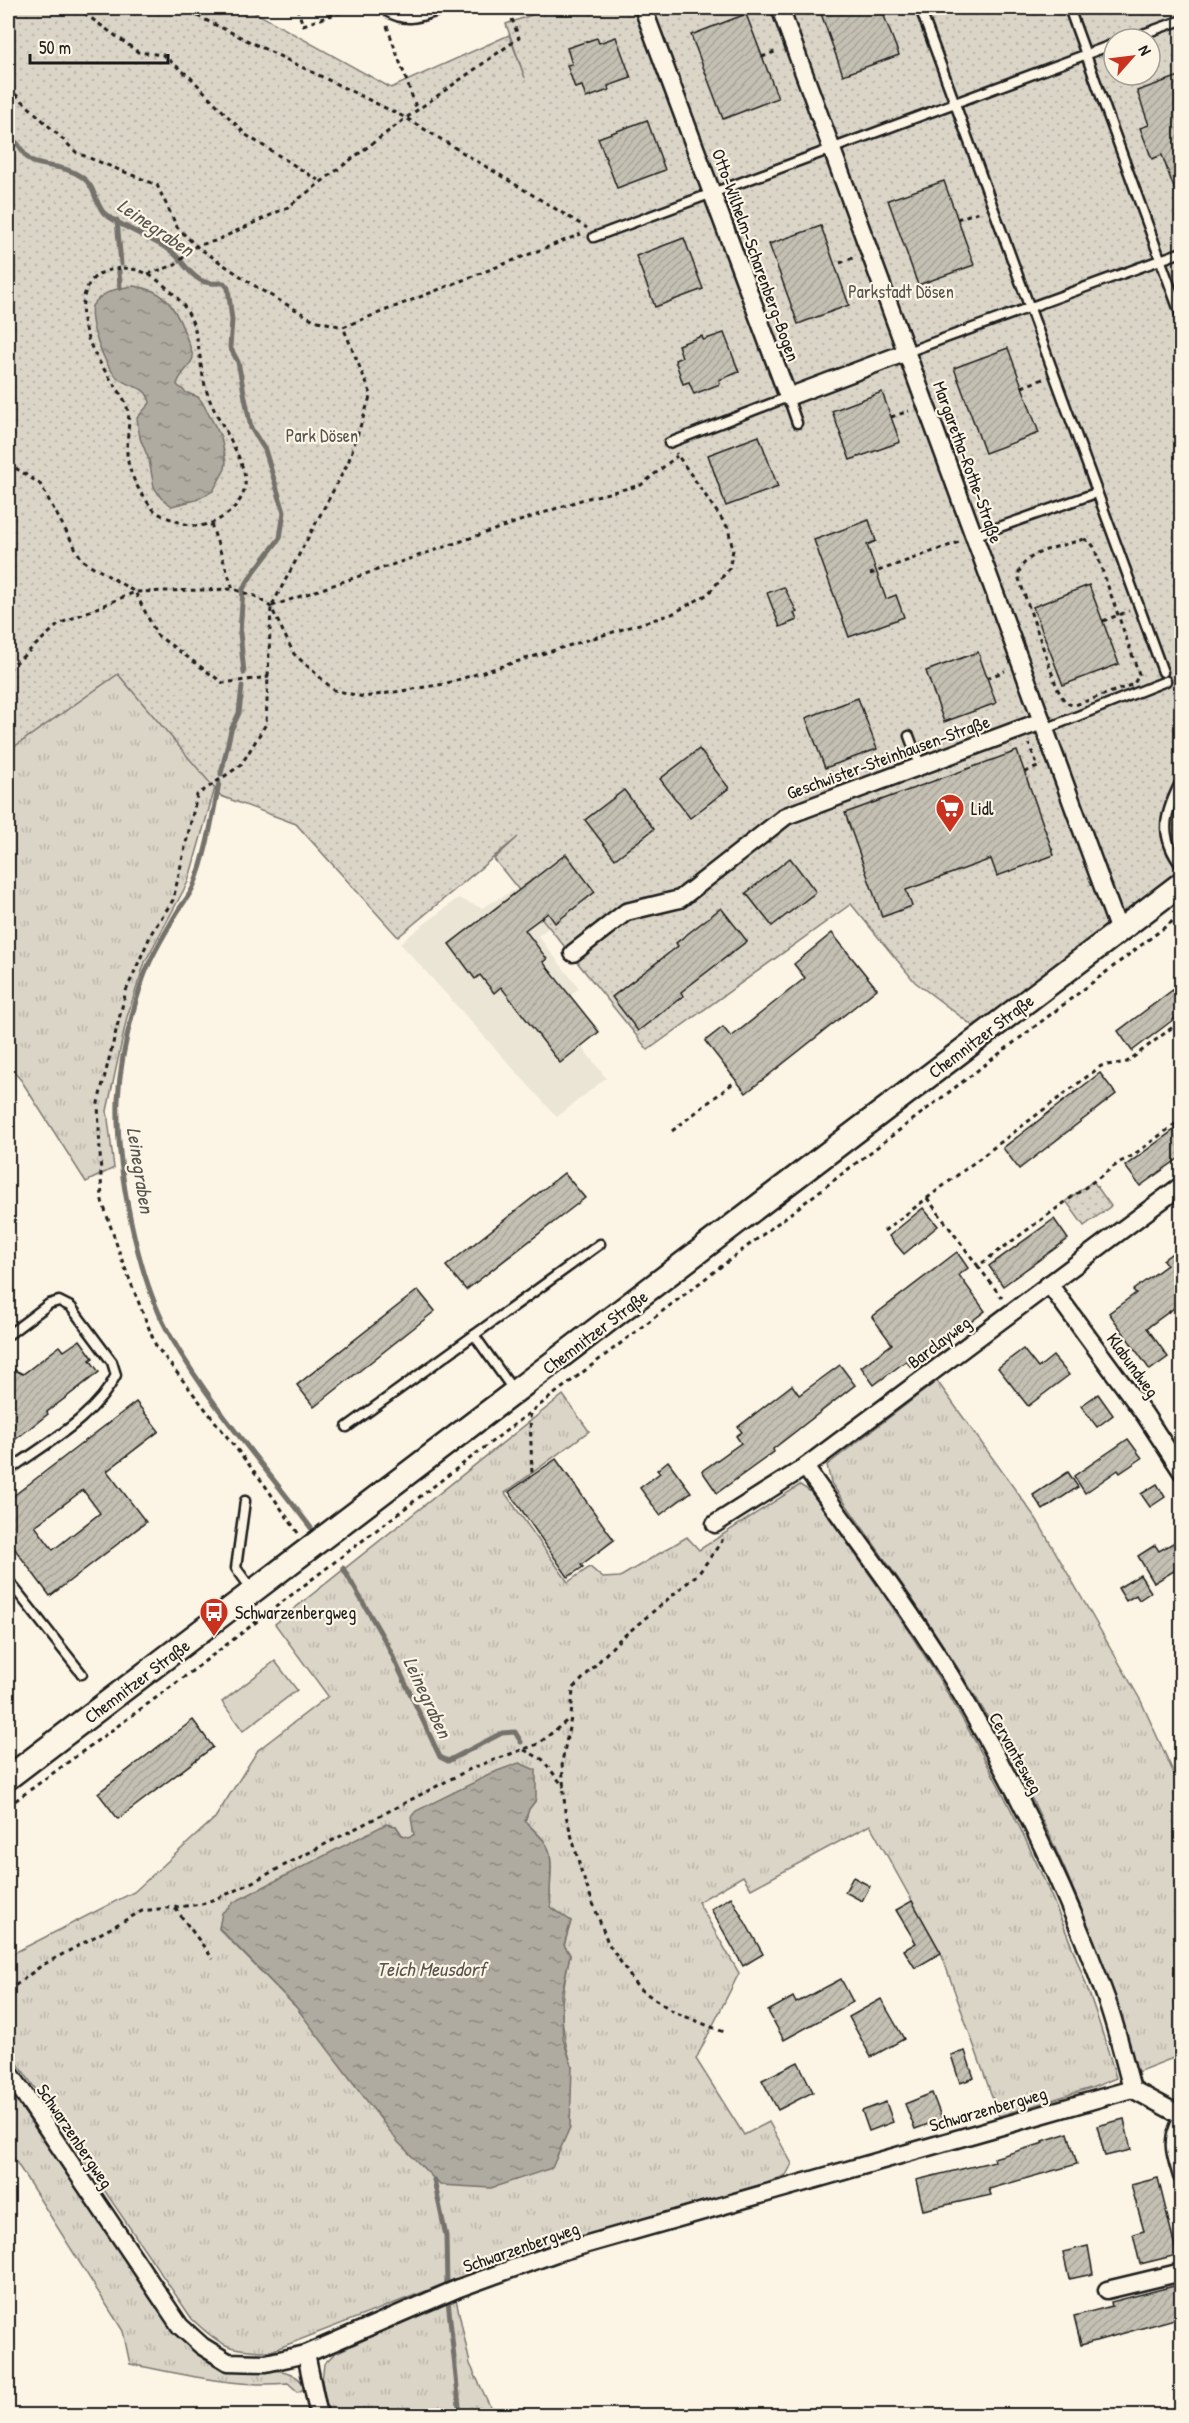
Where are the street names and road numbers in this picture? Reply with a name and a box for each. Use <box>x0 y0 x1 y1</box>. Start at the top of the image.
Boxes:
street label: Otto-Wilhelm-Scharenberg-Bogen <box>706 145 806 365</box>
street label: Margaretha-Rothe-Straße <box>927 378 1009 546</box>
street label: Geschwister-Steinhausen-Straße <box>783 709 993 805</box>
street label: Chemnitzer Straße <box>923 988 1039 1084</box>
street label: Chemnitzer Straße <box>537 1284 653 1380</box>
street label: Barclayweg <box>902 1310 976 1374</box>
street label: Klabundweg <box>1101 1327 1165 1403</box>
street label: Chemnitzer Straße <box>79 1633 195 1729</box>
street label: Cervantesweg <box>983 1708 1049 1798</box>
street label: Schwarzenbergweg <box>31 2079 119 2193</box>
street label: Schwarzenbergweg <box>926 2080 1050 2138</box>
street label: Schwarzenbergweg <box>460 2215 582 2279</box>

